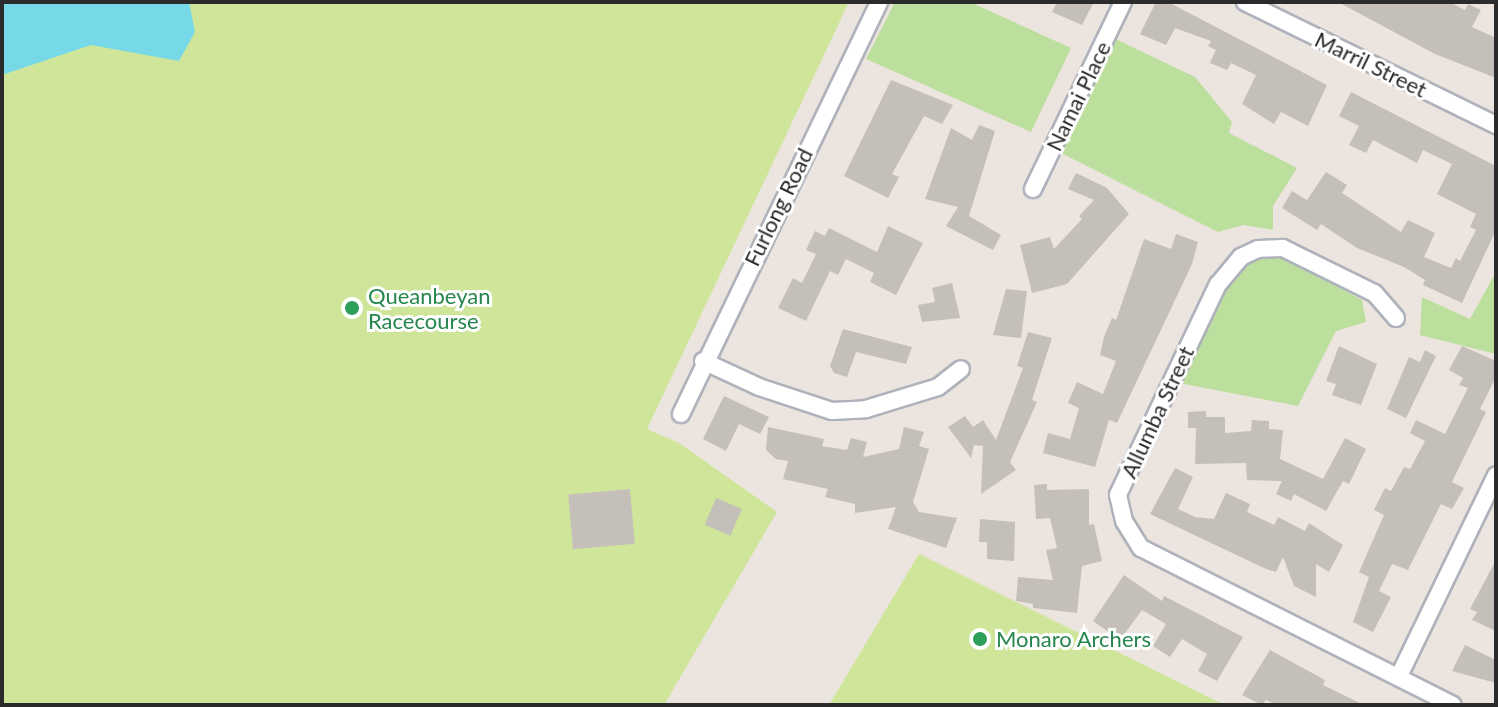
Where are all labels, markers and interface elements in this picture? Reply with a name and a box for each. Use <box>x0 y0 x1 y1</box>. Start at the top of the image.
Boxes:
street label: Marril Street <box>1311 26 1431 102</box>
street label: Namai Place <box>1040 37 1116 155</box>
street label: Furlong Road <box>738 144 818 270</box>
place label: Queanbeyan Racecourse <box>368 282 491 334</box>
marker: Queanbeyan Racecourse <box>343 299 361 317</box>
street label: Allumba Street <box>1115 342 1199 482</box>
place label: Monaro Archers <box>996 626 1152 652</box>
marker: Monaro Archers <box>971 630 989 648</box>

